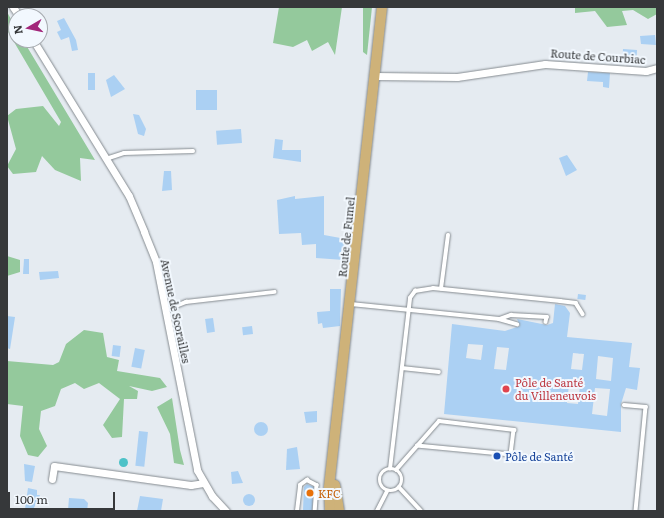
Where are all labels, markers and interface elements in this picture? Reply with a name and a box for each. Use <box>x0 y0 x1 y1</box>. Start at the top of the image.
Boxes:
north arrow <box>8 8 48 48</box>
text: N <box>9 24 26 36</box>
street label: Route de Courbiac <box>550 46 646 66</box>
street label: Route de Fumel <box>335 196 357 278</box>
street label: Avenue de Scorailles <box>158 258 194 364</box>
place label: Pôle de Santé du Villeneuvois <box>515 376 596 402</box>
marker: Pôle de Santé du Villeneuvois <box>500 383 512 395</box>
place label: Pôle de Santé <box>505 449 573 463</box>
marker: Pôle de Santé <box>492 451 502 461</box>
scale bar <box>10 484 117 510</box>
place label: KFC <box>318 486 341 500</box>
marker: KFC <box>305 488 315 498</box>
text: 100 m <box>15 490 48 508</box>

